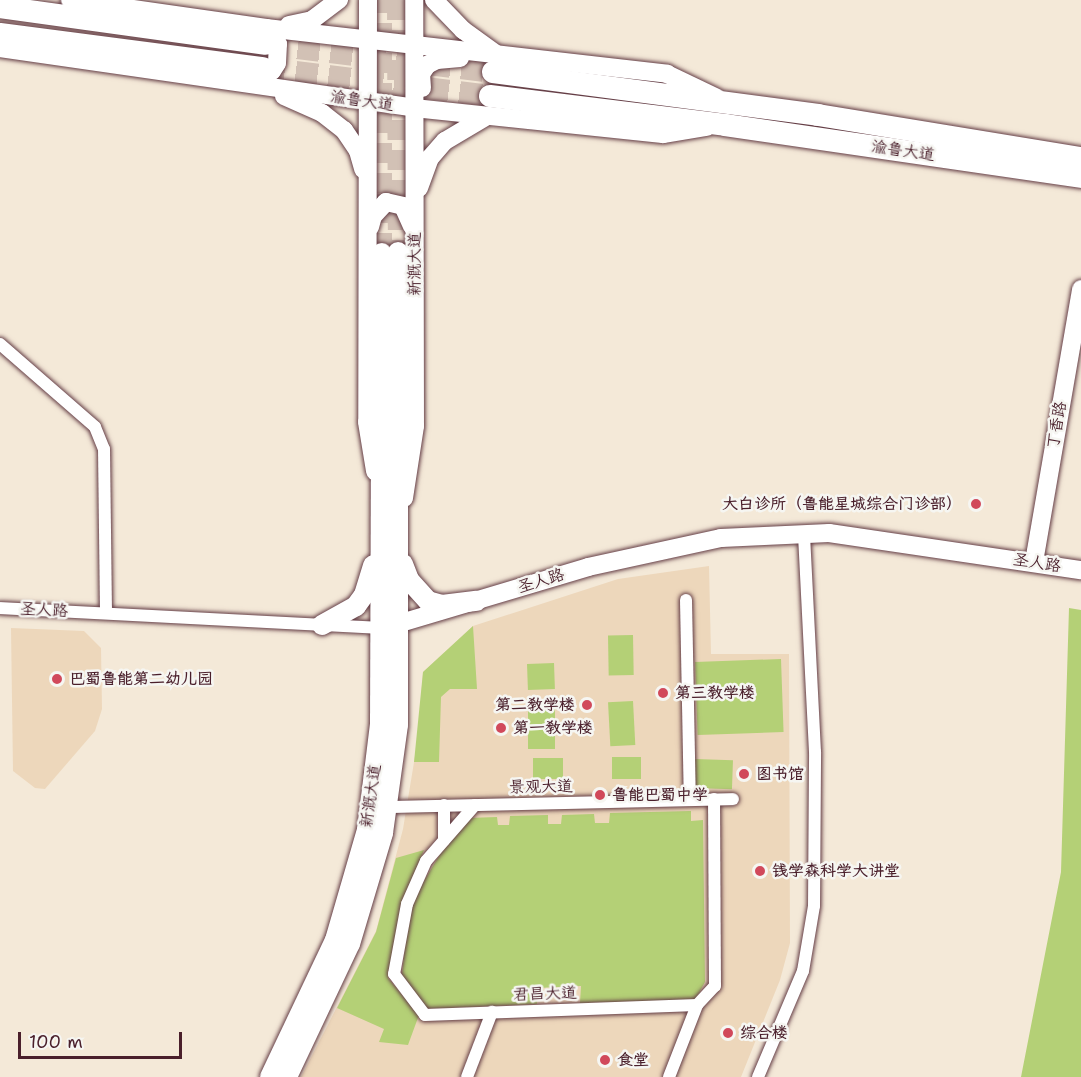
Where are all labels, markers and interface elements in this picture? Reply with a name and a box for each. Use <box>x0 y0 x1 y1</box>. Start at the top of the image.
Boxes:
street label: 渝鲁大道 <box>329 87 395 115</box>
street label: 渝鲁大道 <box>870 137 936 165</box>
street label: 新溉大道 <box>405 232 425 296</box>
street label: 丁香路 <box>1043 400 1071 450</box>
place label: 大白诊所（鲁能星城综合门诊部） <box>722 494 962 514</box>
marker: 大白诊所（鲁能星城综合门诊部） <box>967 495 985 513</box>
street label: 圣人路 <box>1012 550 1062 576</box>
street label: 圣人路 <box>515 565 567 597</box>
street label: 圣人路 <box>20 599 68 621</box>
place label: 巴蜀鲁能第二幼儿园 <box>69 669 213 689</box>
marker: 巴蜀鲁能第二幼儿园 <box>50 672 64 686</box>
place label: 第三教学楼 <box>675 683 755 703</box>
marker: 第三教学楼 <box>656 686 670 700</box>
place label: 第二教学楼 <box>495 695 575 715</box>
marker: 第二教学楼 <box>580 698 594 712</box>
place label: 第一教学楼 <box>513 718 593 738</box>
marker: 第一教学楼 <box>494 721 508 735</box>
street label: 新溉大道 <box>357 763 385 829</box>
place label: 图书馆 <box>756 764 804 784</box>
marker: 图书馆 <box>737 767 751 781</box>
street label: 景观大道 <box>509 777 573 797</box>
place label: 鲁能巴蜀中学 <box>612 785 708 805</box>
marker: 鲁能巴蜀中学 <box>593 788 607 802</box>
place label: 钱学森科学大讲堂 <box>772 861 900 881</box>
marker: 钱学森科学大讲堂 <box>753 864 767 878</box>
street label: 君昌大道 <box>513 983 577 1005</box>
scale bar <box>21 1020 184 1058</box>
place label: 综合楼 <box>740 1023 788 1043</box>
marker: 综合楼 <box>721 1026 735 1040</box>
text: 100 m <box>29 1030 83 1054</box>
place label: 食堂 <box>617 1050 649 1070</box>
marker: 食堂 <box>598 1053 612 1067</box>

